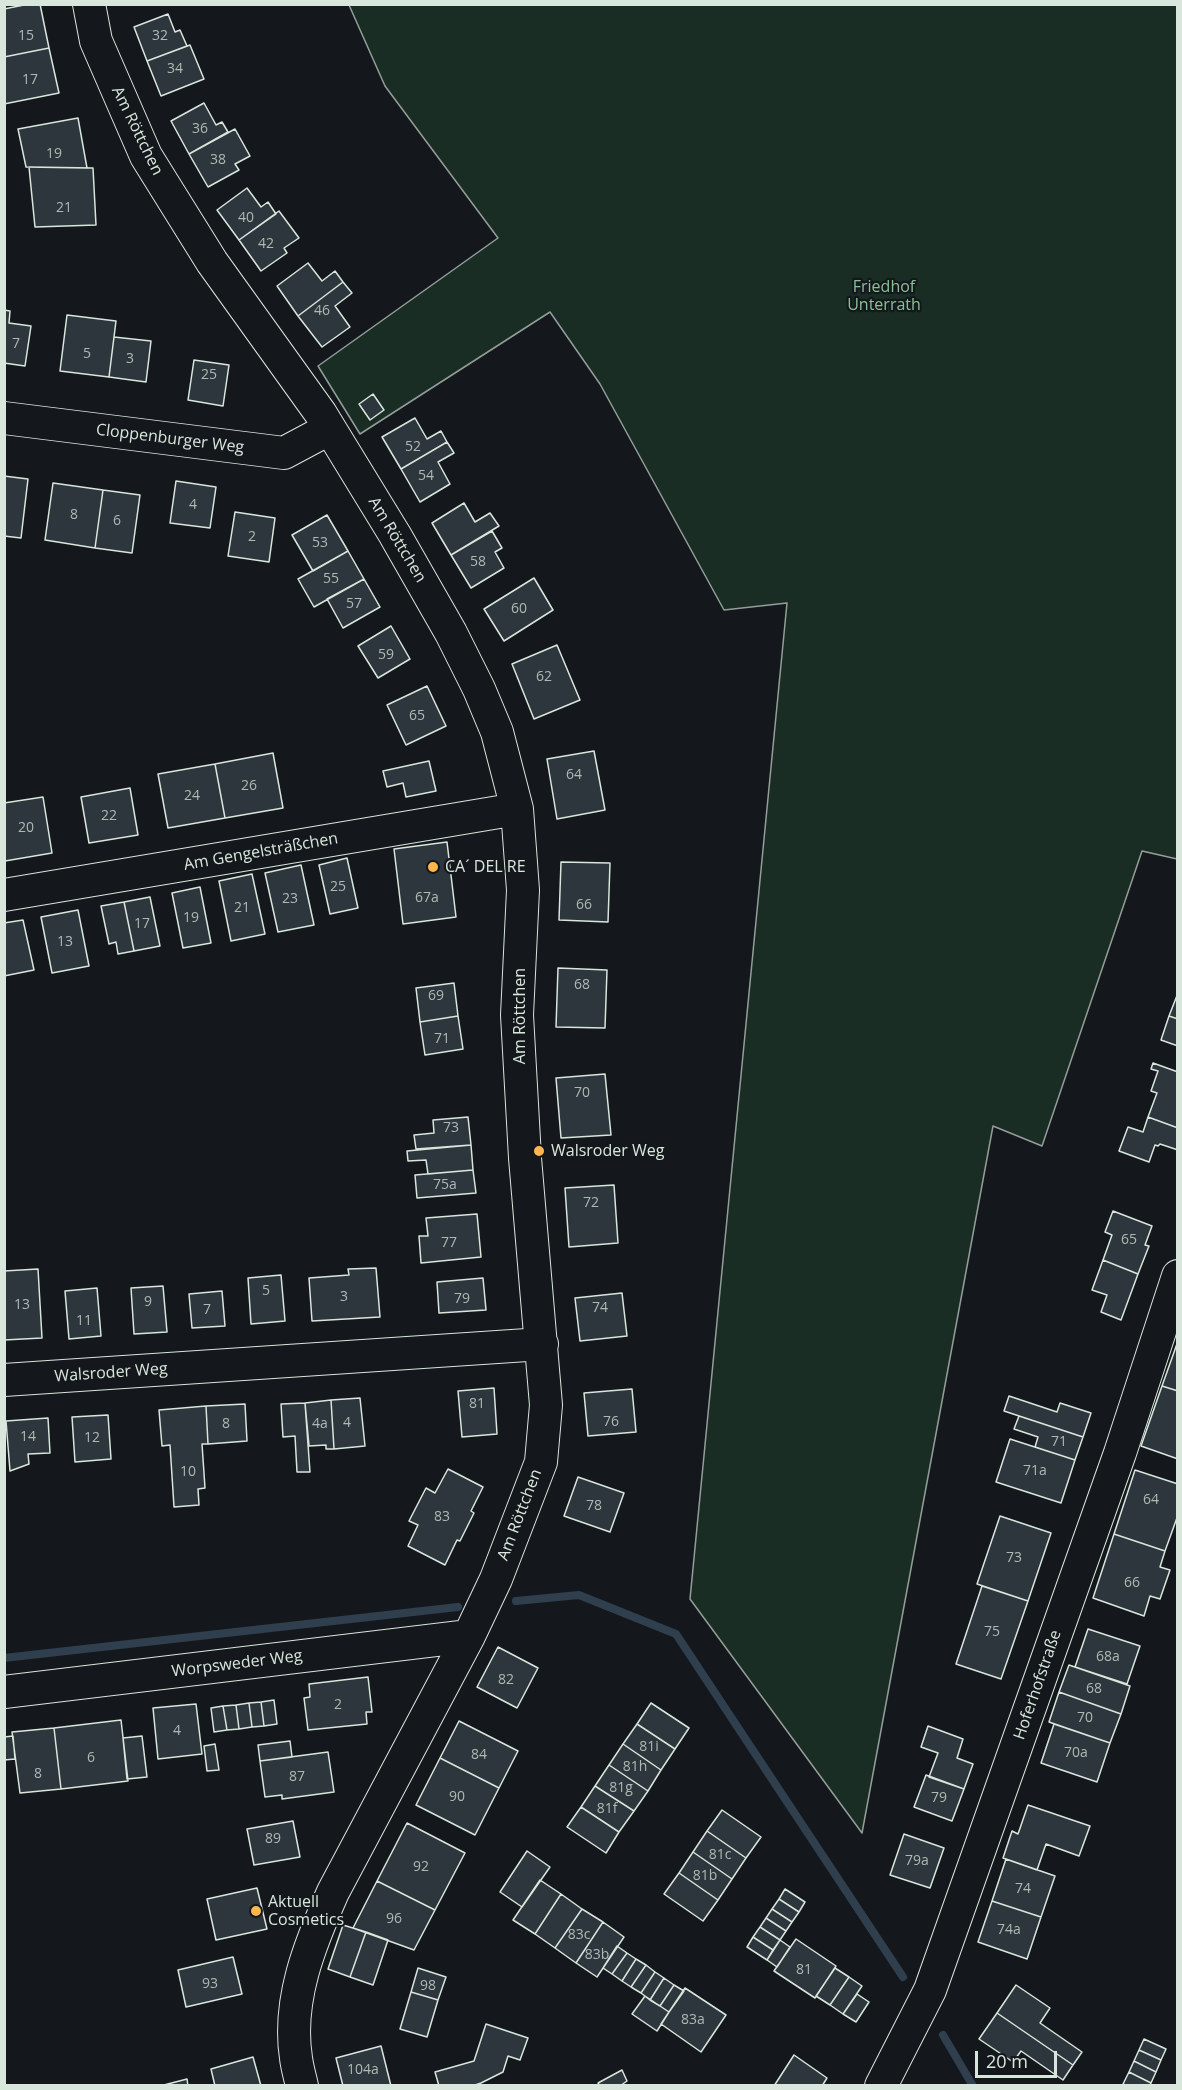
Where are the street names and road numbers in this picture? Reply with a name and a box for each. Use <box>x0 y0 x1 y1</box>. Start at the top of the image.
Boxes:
street label: Am Röttchen <box>107 84 167 178</box>
street label: Cloppenburger Weg <box>95 420 245 458</box>
street label: Am Röttchen <box>364 494 430 586</box>
street label: Am Gengelsträßchen <box>182 829 340 875</box>
street label: Am Röttchen <box>510 968 530 1064</box>
street label: Walsroder Weg <box>54 1359 168 1387</box>
street label: Am Röttchen <box>494 1467 546 1563</box>
street label: Hoferhofstraße <box>1010 1628 1066 1742</box>
street label: Worpsweder Weg <box>170 1646 304 1682</box>

